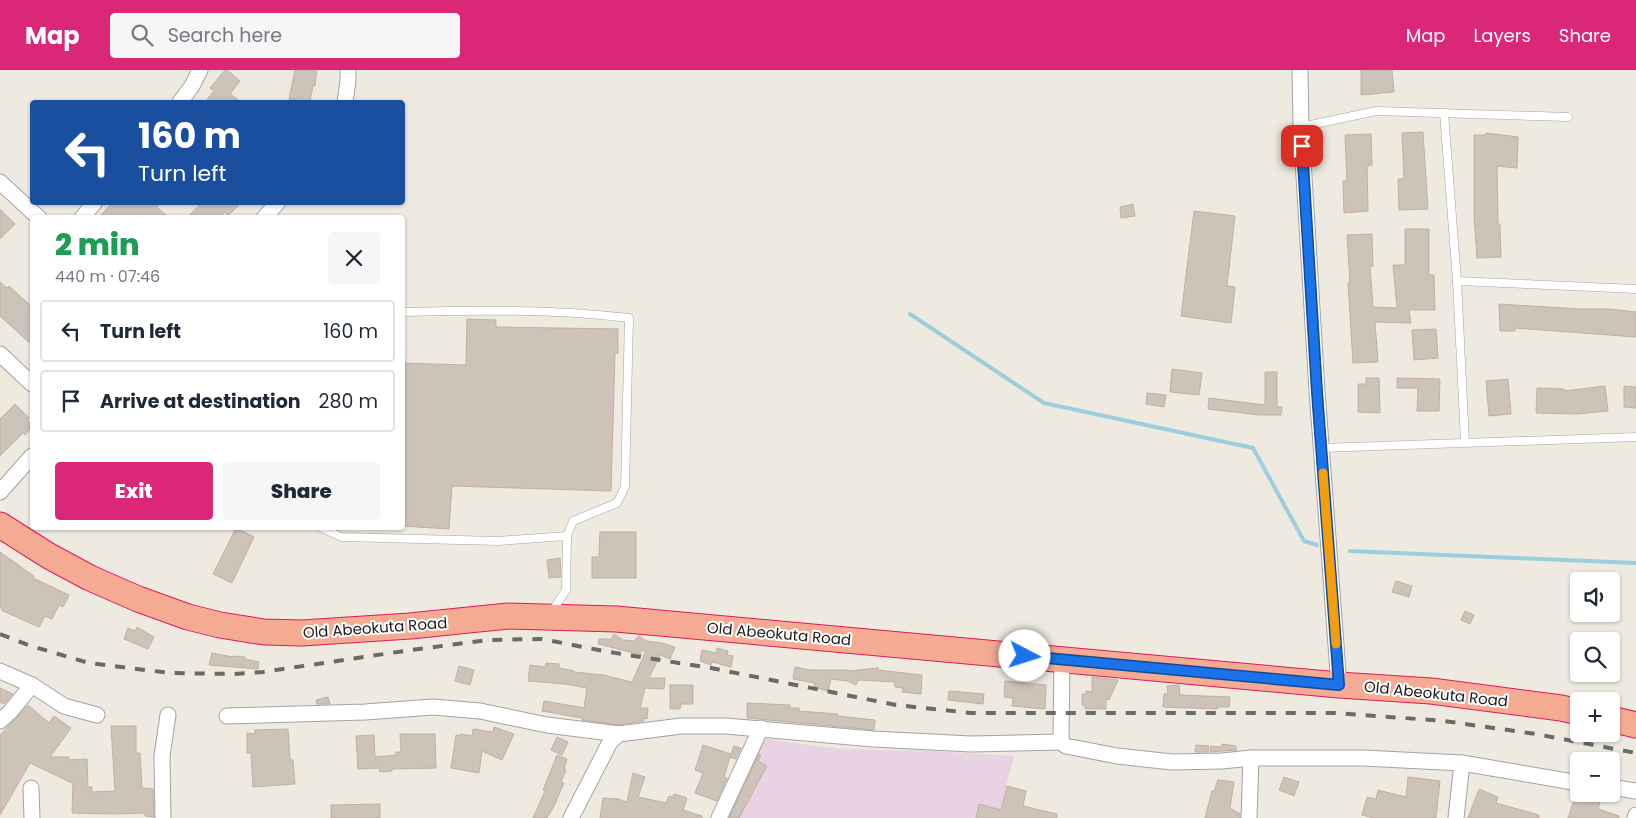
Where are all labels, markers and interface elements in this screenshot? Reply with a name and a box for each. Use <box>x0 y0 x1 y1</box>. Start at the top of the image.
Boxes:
search box <box>110 13 460 58</box>
text: Map <box>25 19 80 52</box>
icon: search <box>128 21 156 49</box>
text: Search here <box>168 22 282 49</box>
text: Map <box>1406 23 1446 48</box>
text: Layers <box>1474 23 1531 48</box>
text: Share <box>1559 23 1611 48</box>
text: 160 m <box>138 111 241 160</box>
icon: left <box>55 120 120 185</box>
pin <box>1281 125 1323 167</box>
icon: arrive <box>1288 132 1316 160</box>
text: Turn left <box>138 158 226 189</box>
text: 2 min <box>55 223 140 266</box>
button: close <box>328 232 380 284</box>
text: 440 m · 07:46 <box>55 265 160 288</box>
icon: left <box>57 317 85 345</box>
text: Turn left <box>100 318 181 345</box>
text: 160 m <box>323 318 378 345</box>
icon: arrive <box>57 387 85 415</box>
text: Arrive at destination <box>100 388 301 415</box>
text: 280 m <box>319 388 378 415</box>
button: Exit <box>55 462 213 520</box>
button: Share <box>223 462 380 520</box>
map controls <box>1570 572 1620 802</box>
button: sound <box>1570 572 1620 622</box>
street label: Old Abeokuta Road <box>302 612 448 643</box>
street label: Old Abeokuta Road <box>706 617 852 650</box>
position arrow <box>998 629 1050 681</box>
button: search <box>1570 632 1620 682</box>
street label: Old Abeokuta Road <box>1363 675 1509 712</box>
button: + <box>1570 692 1620 742</box>
button: − <box>1570 752 1620 802</box>

